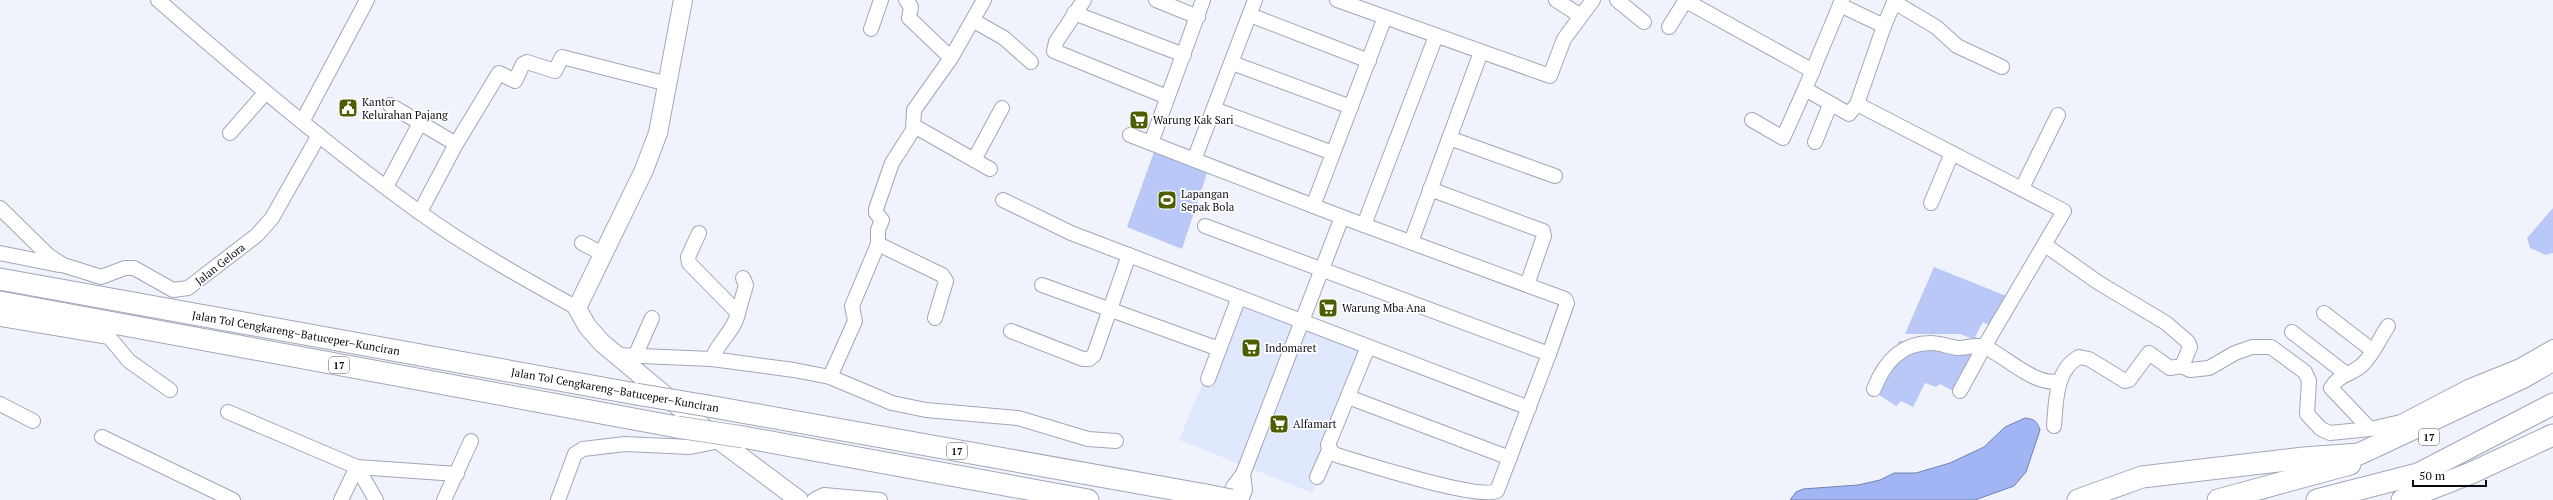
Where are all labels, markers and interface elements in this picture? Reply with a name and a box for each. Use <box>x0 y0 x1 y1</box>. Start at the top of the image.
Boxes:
place label: Kantor Kelurahan Pajang <box>362 95 448 122</box>
public building icon: Kantor Kelurahan Pajang <box>337 97 359 119</box>
supermarket icon: Warung Kak Sari <box>1128 109 1150 131</box>
place label: Warung Kak Sari <box>1153 113 1234 127</box>
place label: Lapangan Sepak Bola <box>1181 187 1235 214</box>
sports icon: Lapangan Sepak Bola <box>1156 189 1178 211</box>
street label: Jalan Gelora <box>192 240 248 288</box>
supermarket icon: Warung Mba Ana <box>1317 297 1339 319</box>
place label: Warung Mba Ana <box>1342 301 1426 315</box>
street label: Jalan Tol Cengkareng–Batuceper–Kunciran <box>191 308 401 358</box>
supermarket icon: Indomaret <box>1240 337 1262 359</box>
place label: Indomaret <box>1265 341 1316 355</box>
road number: 17 <box>329 357 349 373</box>
street label: Jalan Tol Cengkareng–Batuceper–Kunciran <box>510 365 720 415</box>
supermarket icon: Alfamart <box>1268 413 1290 435</box>
place label: Alfamart <box>1293 417 1337 431</box>
road number: 17 <box>2419 429 2439 445</box>
road number: 17 <box>947 443 967 459</box>
scale bar <box>2413 462 2486 488</box>
text: 50 m <box>2419 468 2446 483</box>

